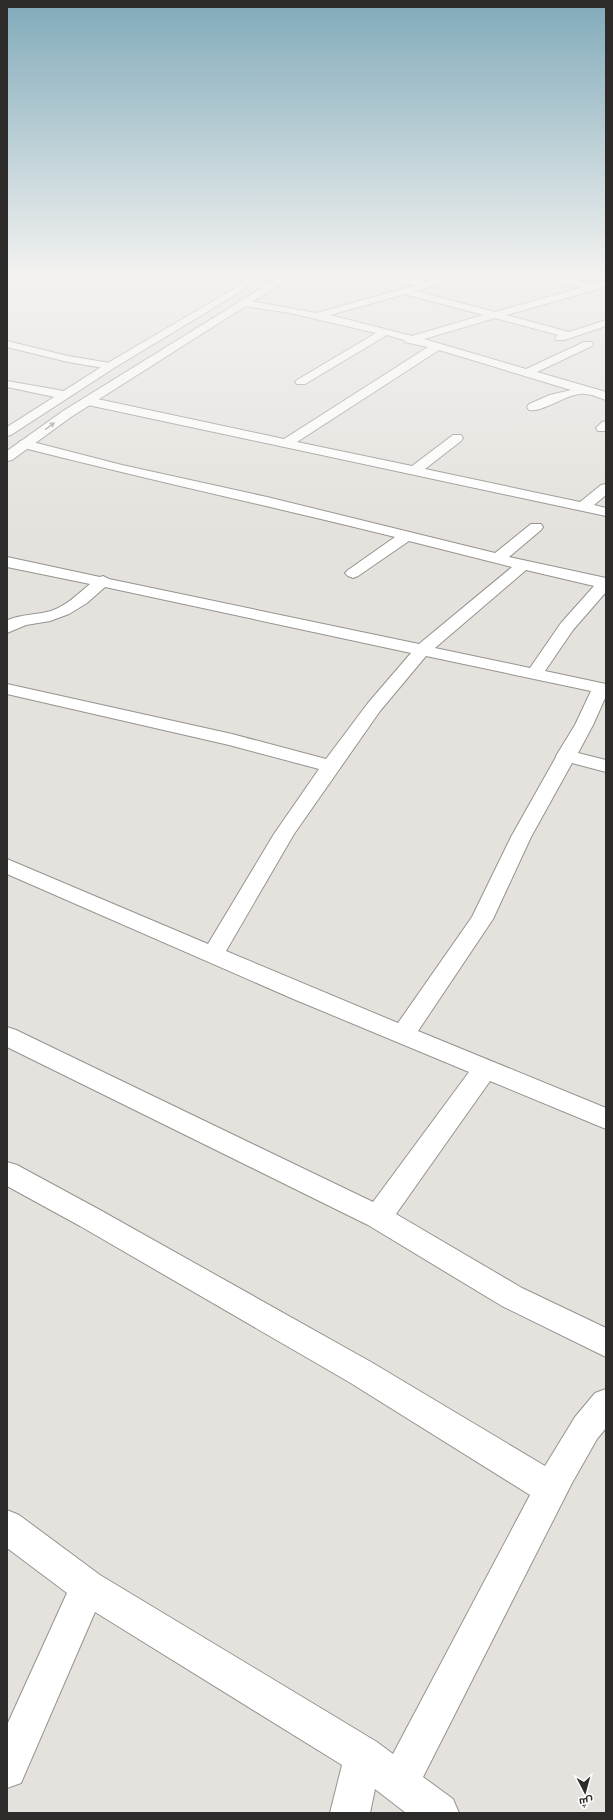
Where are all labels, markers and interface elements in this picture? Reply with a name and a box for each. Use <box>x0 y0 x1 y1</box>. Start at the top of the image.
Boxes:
one-way arrow <box>45 422 55 430</box>
north arrow <box>565 1772 605 1812</box>
text: ش <box>578 1794 594 1811</box>

